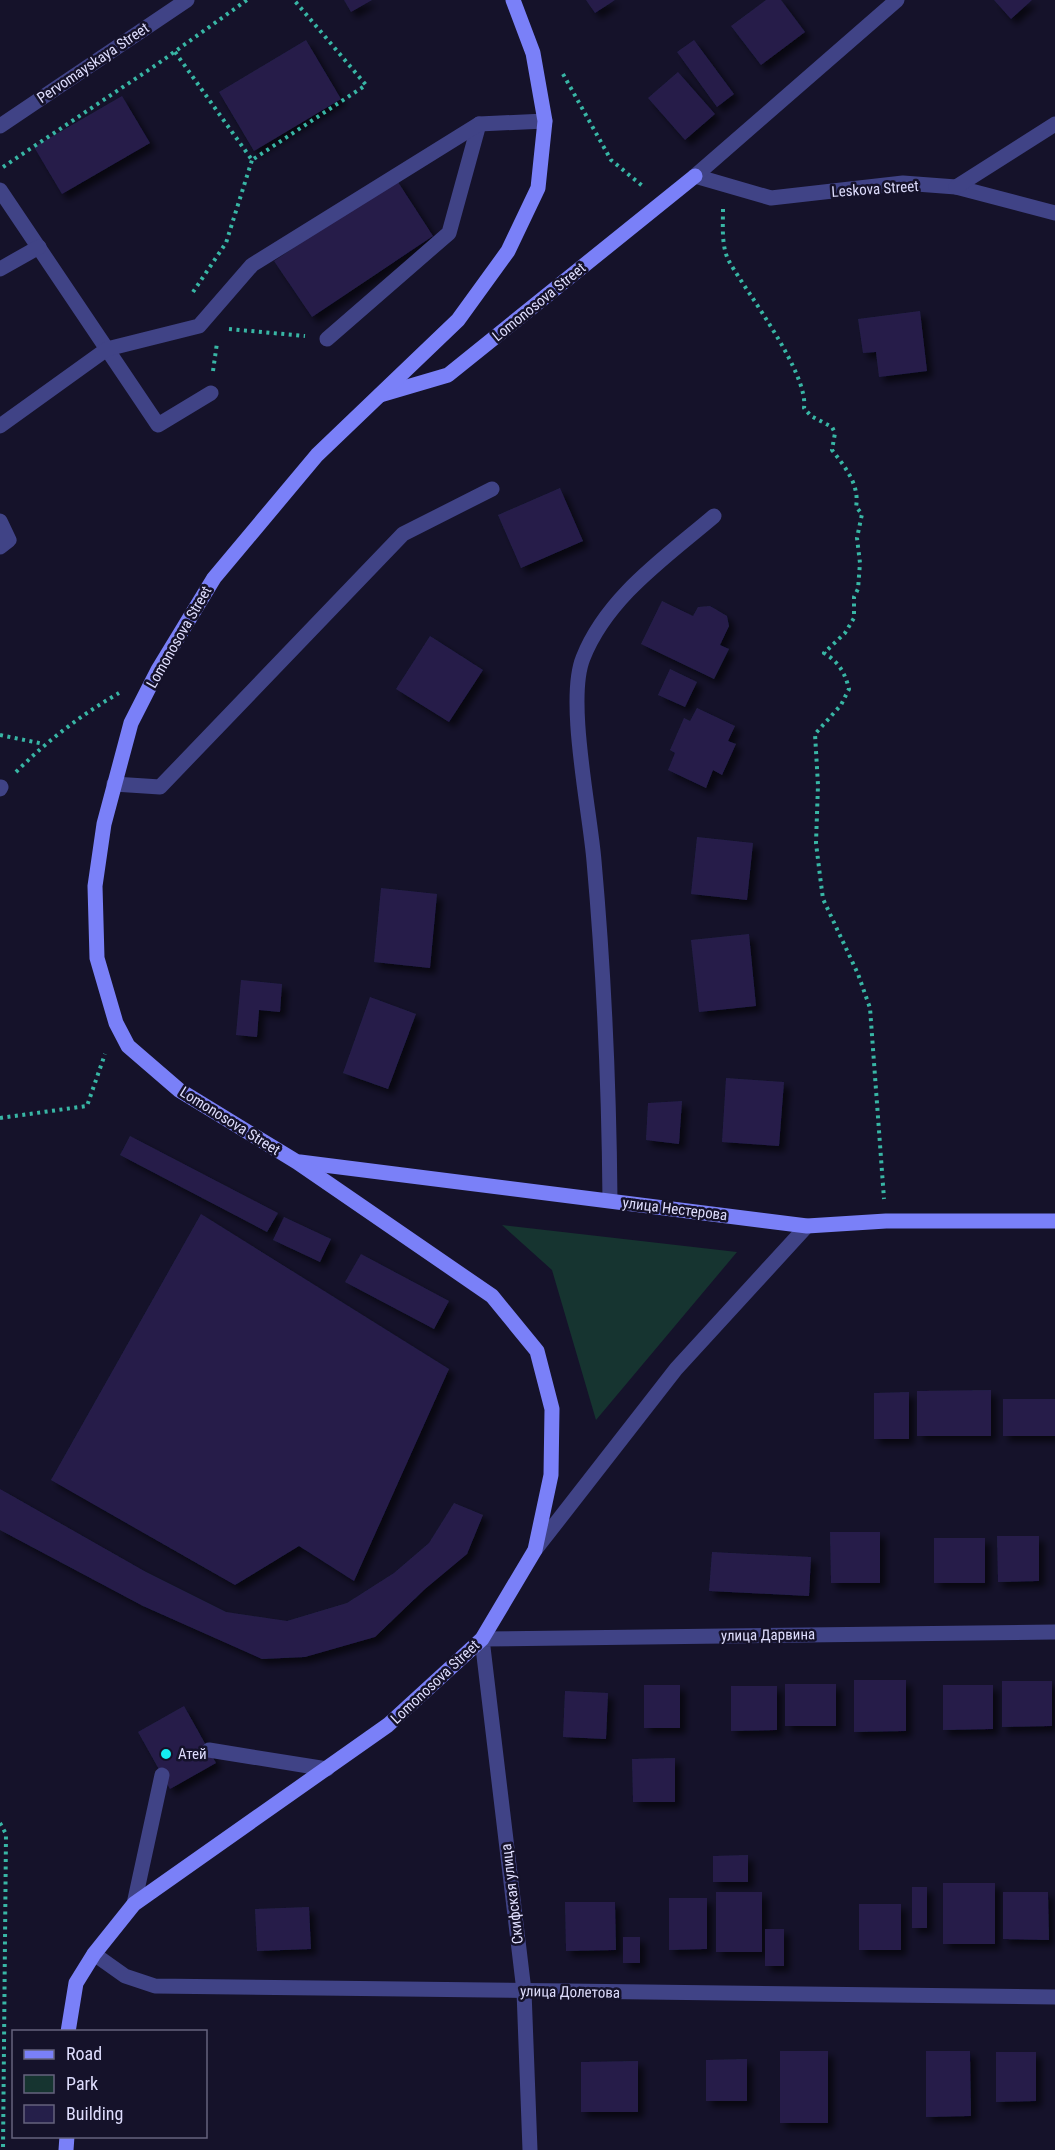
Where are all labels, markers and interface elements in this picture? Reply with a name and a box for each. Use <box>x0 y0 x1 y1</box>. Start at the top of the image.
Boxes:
street label: Pervomayskaya Street <box>34 19 152 107</box>
street label: Leskova Street <box>831 177 919 201</box>
street label: Lomonosova Street <box>489 259 589 345</box>
street label: Lomonosova Street <box>143 583 215 691</box>
street label: Lomonosova Street <box>177 1083 283 1159</box>
street label: улица Нестерова <box>622 1194 728 1224</box>
street label: улица Дарвина <box>721 1625 815 1645</box>
street label: Lomonosova Street <box>387 1636 483 1728</box>
place label: Атей <box>178 1745 207 1763</box>
marker: Атей <box>159 1747 173 1761</box>
street label: Скифская улица <box>497 1843 527 1945</box>
street label: улица Долетова <box>520 1982 620 2002</box>
legend <box>12 2030 207 2138</box>
text: Road <box>66 2043 102 2064</box>
text: Park <box>66 2073 98 2094</box>
text: Building <box>66 2103 123 2124</box>

